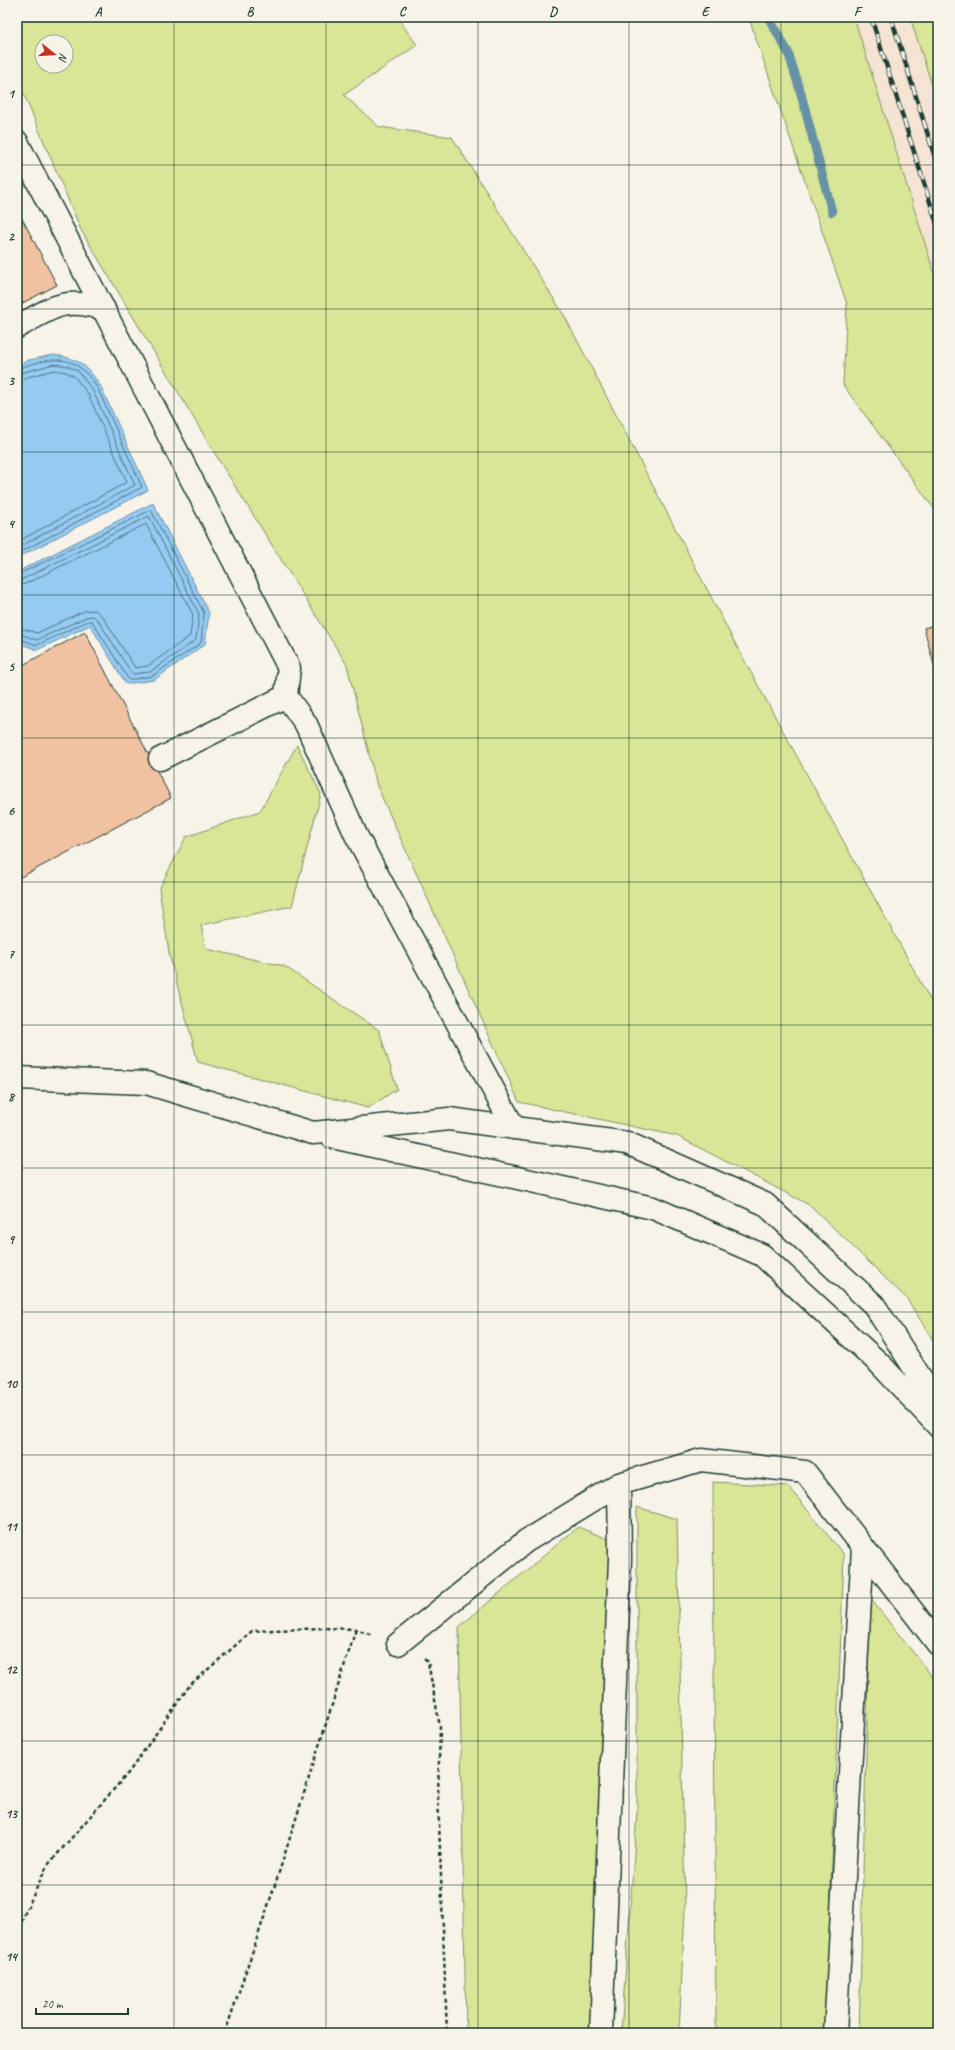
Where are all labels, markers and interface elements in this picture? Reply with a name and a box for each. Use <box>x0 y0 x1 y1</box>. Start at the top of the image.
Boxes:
text: A <box>95 4 103 20</box>
text: B <box>247 4 255 20</box>
text: C <box>399 4 407 20</box>
text: D <box>549 4 558 20</box>
text: E <box>702 4 711 20</box>
text: F <box>854 4 863 20</box>
north arrow <box>34 34 74 74</box>
text: N <box>55 52 71 64</box>
text: 1 <box>8 86 16 102</box>
text: 2 <box>8 229 15 245</box>
text: 3 <box>8 373 15 389</box>
text: 4 <box>8 516 16 532</box>
text: 5 <box>8 659 15 675</box>
text: 6 <box>8 803 15 819</box>
text: 7 <box>8 946 15 962</box>
text: 8 <box>8 1089 16 1105</box>
text: 9 <box>8 1232 15 1248</box>
text: 10 <box>5 1376 18 1392</box>
text: 11 <box>5 1519 19 1535</box>
text: 12 <box>5 1662 18 1678</box>
text: 13 <box>5 1806 18 1822</box>
text: 14 <box>5 1949 19 1965</box>
scale bar <box>36 1990 128 2016</box>
text: 20 m <box>42 1996 64 2012</box>

